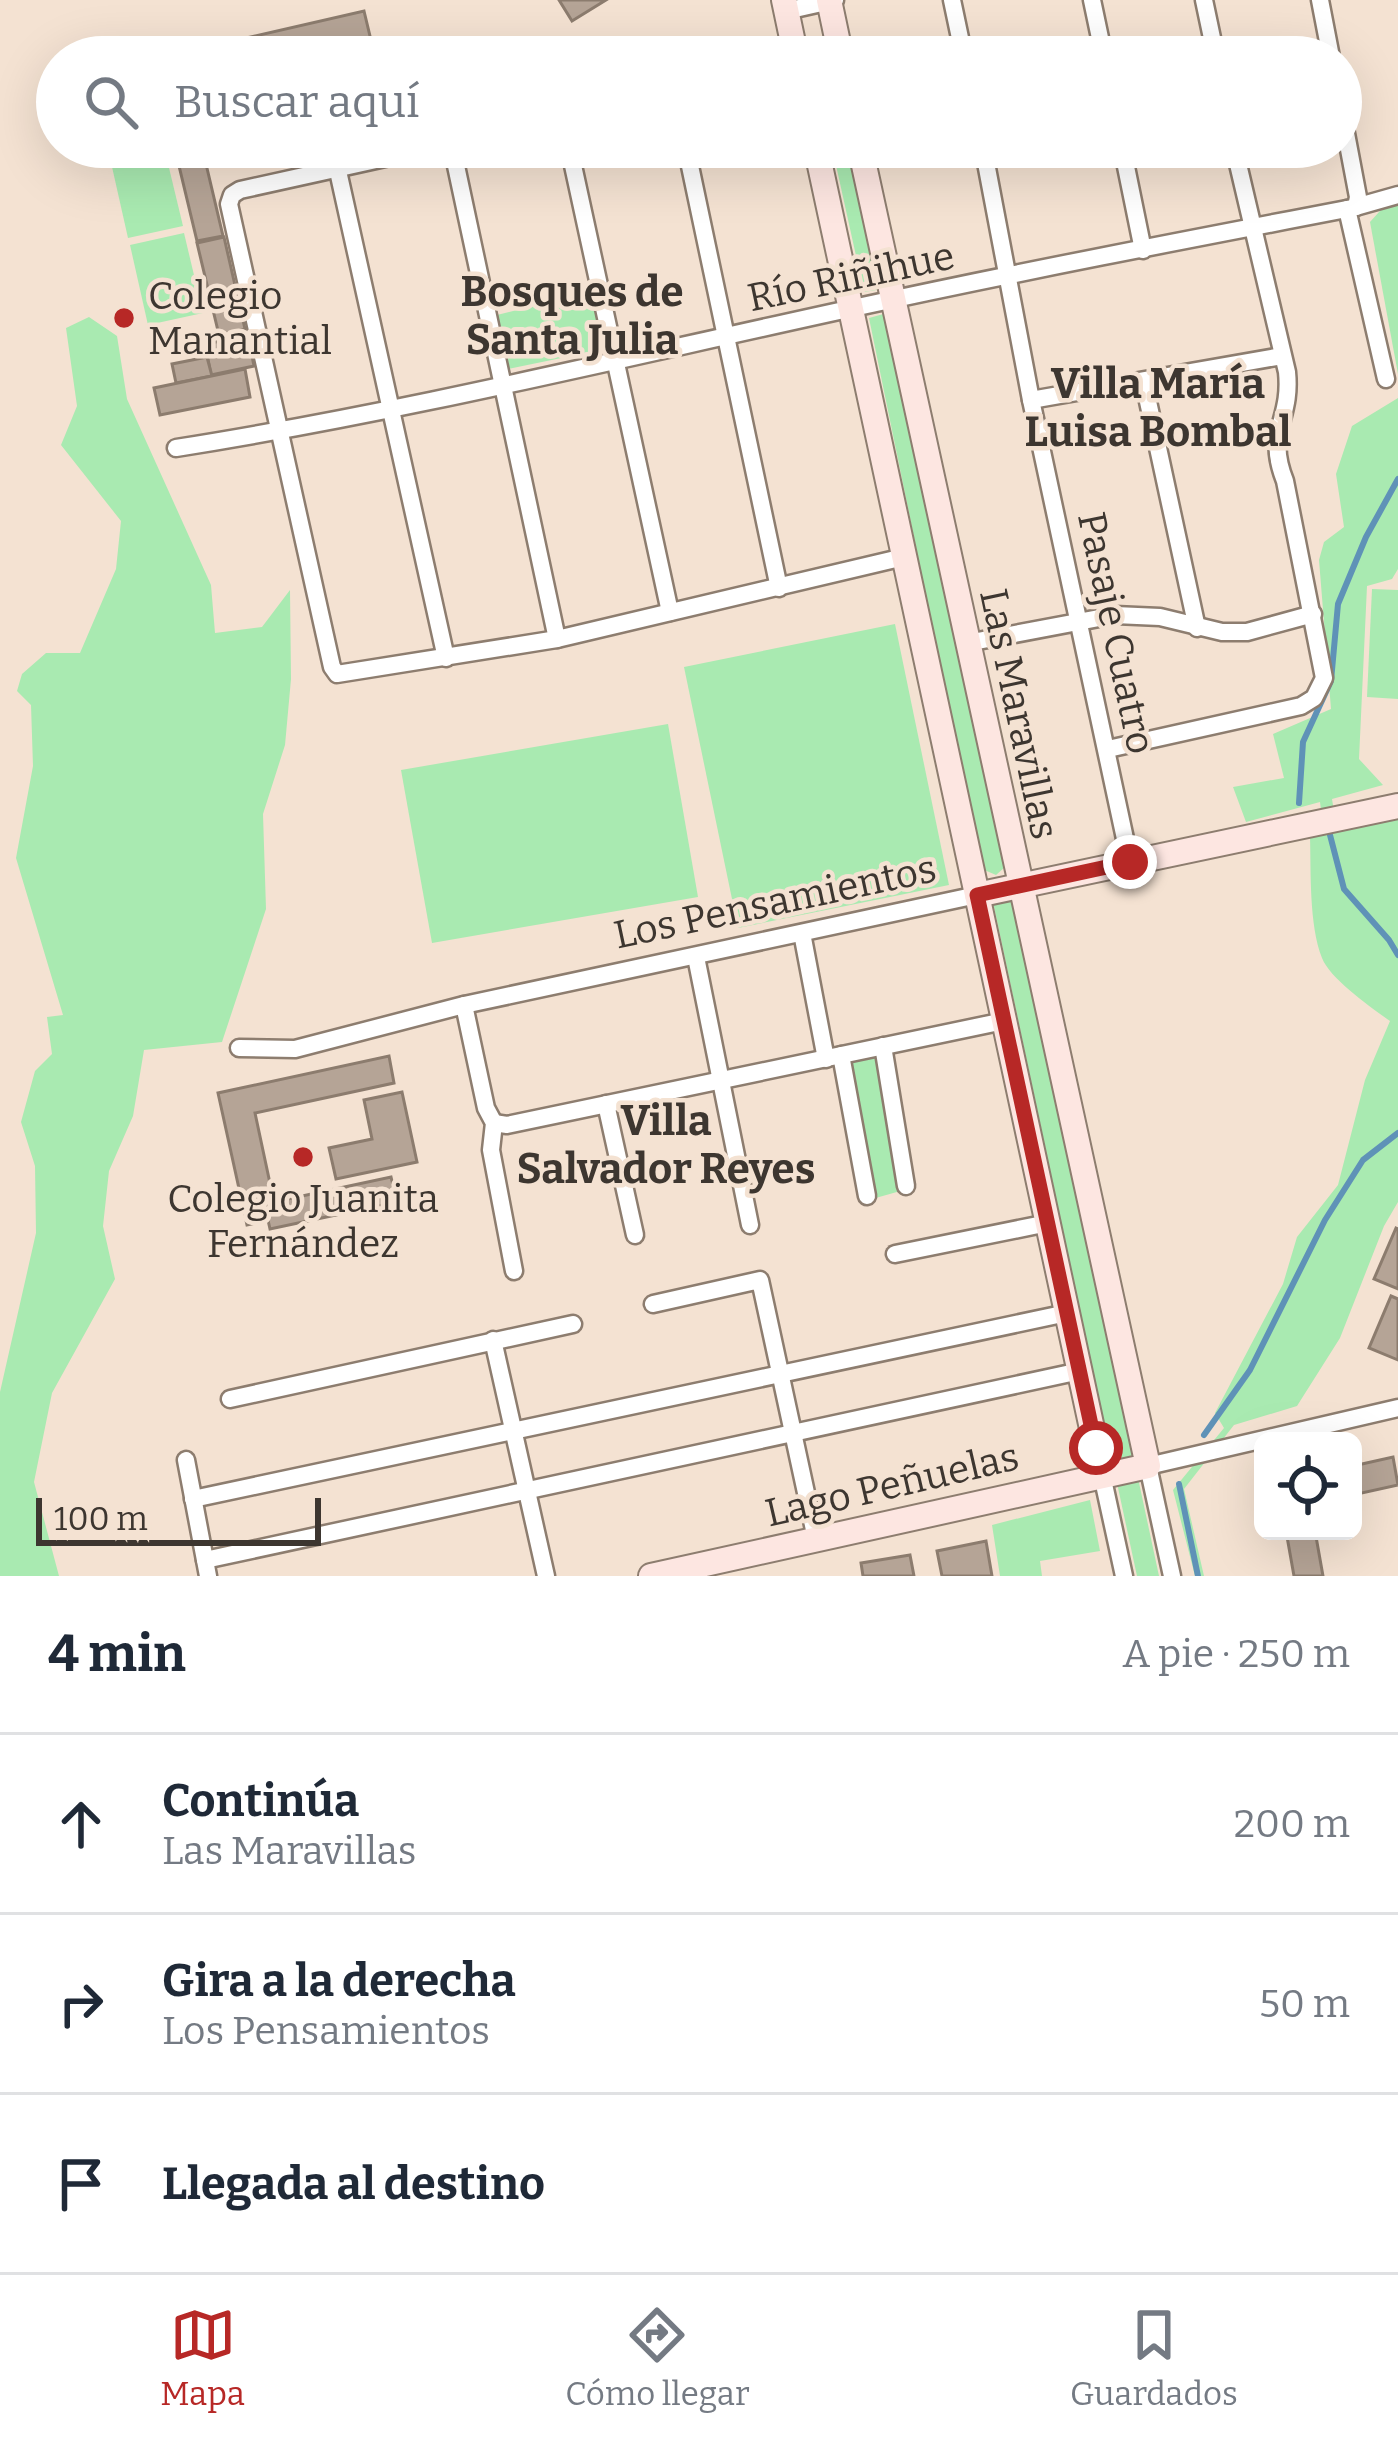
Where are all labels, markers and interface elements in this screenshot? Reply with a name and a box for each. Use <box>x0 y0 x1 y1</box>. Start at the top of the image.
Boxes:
search box <box>36 36 1362 168</box>
icon: search <box>78 69 144 135</box>
text: Buscar aquí <box>174 75 419 129</box>
street label: Río Riñihue <box>744 233 958 321</box>
district label: Bosques de Santa Julia <box>461 267 683 365</box>
place label: Colegio Manantial <box>148 273 332 364</box>
marker: Colegio Manantial <box>111 305 137 331</box>
district label: Villa María Luisa Bombal <box>1024 359 1292 457</box>
street label: Pasaje Cuatro <box>1068 508 1164 758</box>
street label: Las Maravillas <box>970 585 1068 843</box>
route end <box>1103 835 1157 889</box>
street label: Los Pensamientos <box>610 845 940 959</box>
district label: Villa Salvador Reyes <box>517 1096 815 1194</box>
marker: Colegio Juanita Fernández <box>290 1144 316 1170</box>
place label: Colegio Juanita Fernández <box>167 1176 439 1267</box>
route start <box>1069 1421 1123 1475</box>
map controls <box>1254 1432 1362 1540</box>
button: locate <box>1254 1432 1362 1540</box>
street label: Lago Peñuelas <box>761 1433 1023 1537</box>
scale bar <box>36 1492 321 1545</box>
text: 100 m <box>54 1499 148 1539</box>
text: 4 min <box>48 1623 186 1685</box>
text: A pie · 250 m <box>1122 1631 1350 1677</box>
text: Continúa <box>162 1774 359 1828</box>
icon: ahead <box>48 1791 114 1857</box>
text: 200 m <box>1234 1801 1350 1847</box>
text: Las Maravillas <box>162 1828 416 1874</box>
text: Gira a la derecha <box>162 1954 516 2008</box>
icon: right <box>48 1971 114 2037</box>
text: 50 m <box>1259 1981 1350 2027</box>
text: Los Pensamientos <box>162 2008 490 2054</box>
icon: arrive <box>48 2151 114 2217</box>
text: Llegada al destino <box>162 2157 545 2211</box>
tab: Mapa <box>160 2302 245 2414</box>
tab: Cómo llegar <box>565 2302 750 2414</box>
tab: Guardados <box>1070 2302 1238 2414</box>

